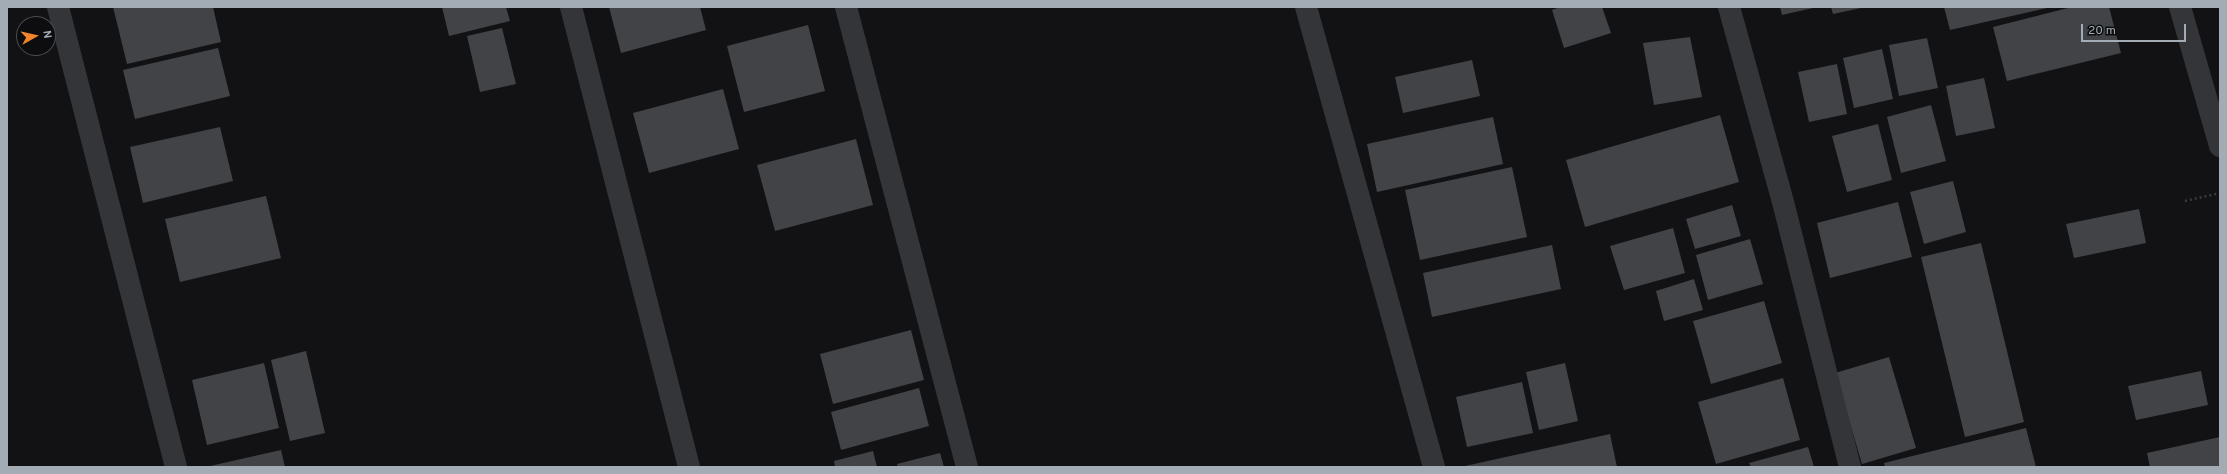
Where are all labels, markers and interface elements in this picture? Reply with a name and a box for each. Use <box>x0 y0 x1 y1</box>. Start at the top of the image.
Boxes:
north arrow <box>16 16 56 56</box>
scale bar <box>2083 16 2188 42</box>
text: 20 m <box>2088 23 2116 39</box>
text: N <box>39 30 54 39</box>

